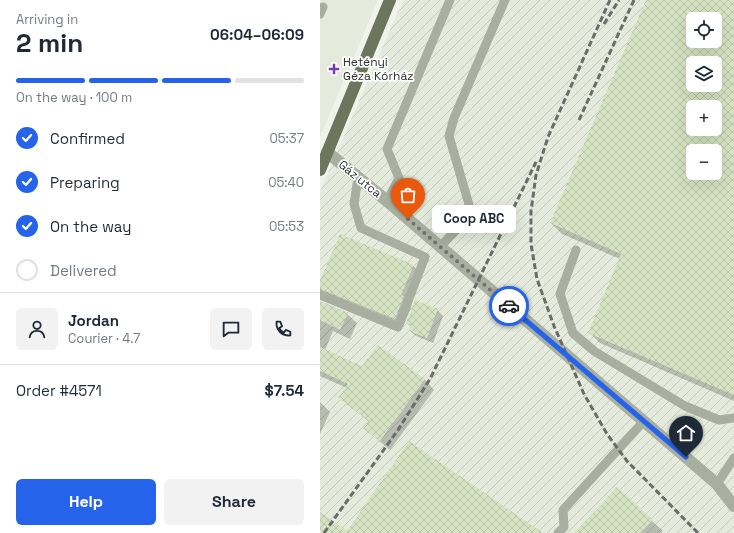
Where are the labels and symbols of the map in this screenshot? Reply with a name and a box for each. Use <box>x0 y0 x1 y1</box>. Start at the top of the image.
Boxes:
place label: Hetényi Géza Kórház <box>343 54 414 84</box>
marker: Hetényi Géza Kórház <box>328 63 340 75</box>
street label: Gáz utca <box>335 157 385 201</box>
pin <box>391 178 425 219</box>
callout: Coop ABC <box>432 205 516 233</box>
courier <box>489 286 529 326</box>
pin <box>669 416 703 457</box>

